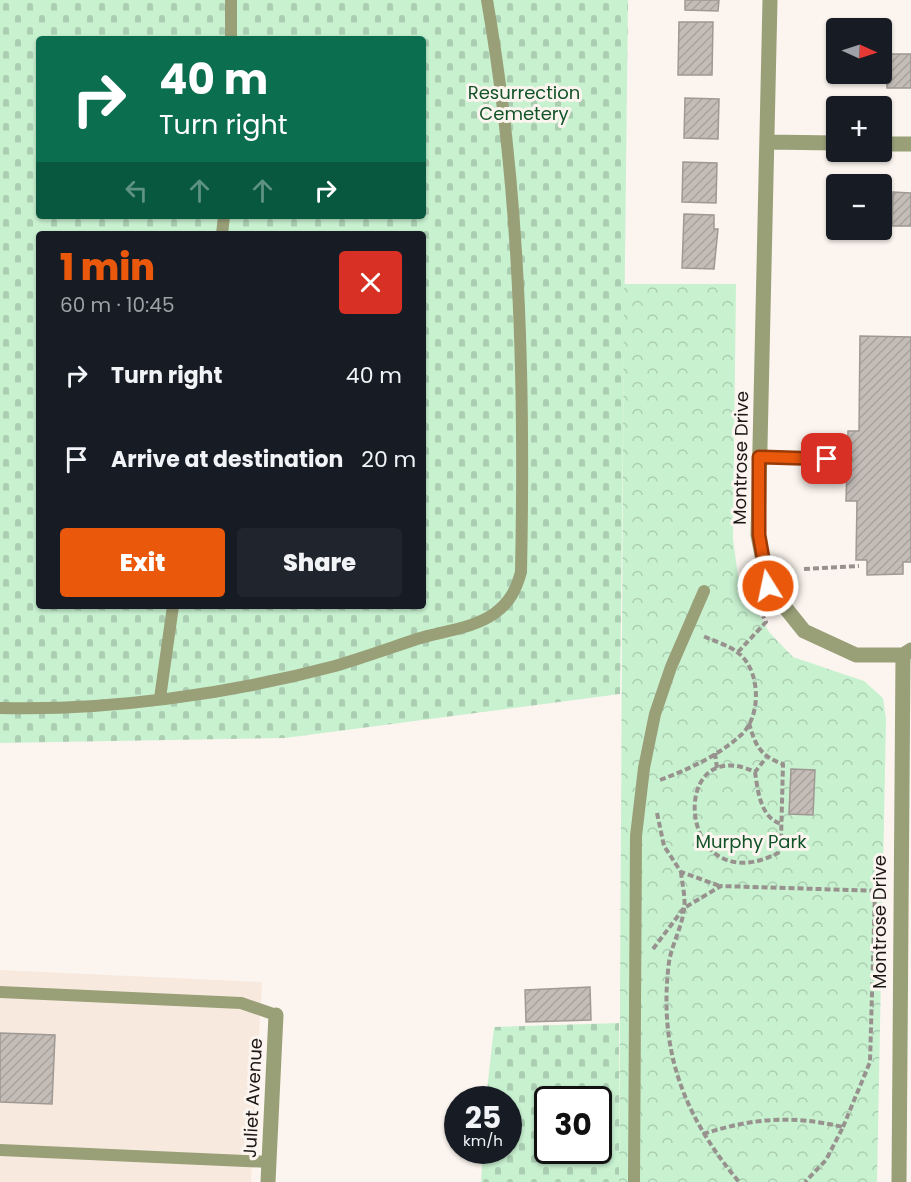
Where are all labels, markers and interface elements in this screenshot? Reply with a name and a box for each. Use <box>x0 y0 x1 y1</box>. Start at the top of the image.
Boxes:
north arrow <box>826 18 892 84</box>
map controls <box>826 18 892 240</box>
text: 40 m <box>159 50 268 109</box>
icon: right <box>60 60 138 138</box>
park label: Resurrection Cemetery <box>468 80 580 126</box>
button: + <box>826 96 892 162</box>
text: Turn right <box>159 106 288 143</box>
icon: left <box>120 174 153 207</box>
icon: ahead <box>183 174 216 207</box>
icon: ahead <box>246 174 279 207</box>
icon: right <box>309 174 342 207</box>
button: − <box>826 174 892 240</box>
text: 1 min <box>60 242 155 293</box>
button: close <box>339 251 402 314</box>
text: 60 m · 10:45 <box>60 291 174 319</box>
icon: right <box>60 359 93 392</box>
text: Turn right <box>111 360 222 391</box>
text: 40 m <box>346 360 402 391</box>
street label: Montrose Drive <box>727 391 754 525</box>
pin <box>801 433 852 484</box>
icon: arrive <box>810 442 843 475</box>
icon: arrive <box>60 443 93 476</box>
text: Arrive at destination <box>111 444 343 475</box>
text: 20 m <box>361 444 416 475</box>
button: Exit <box>60 528 225 597</box>
button: Share <box>237 528 402 597</box>
position arrow <box>736 554 800 618</box>
park label: Murphy Park <box>696 829 807 854</box>
street label: Montrose Drive <box>867 855 892 989</box>
street label: Juliet Avenue <box>237 1037 268 1159</box>
speed limit sign: 30 <box>534 1086 612 1164</box>
text: 25 <box>465 1096 501 1139</box>
text: km/h <box>463 1130 503 1151</box>

